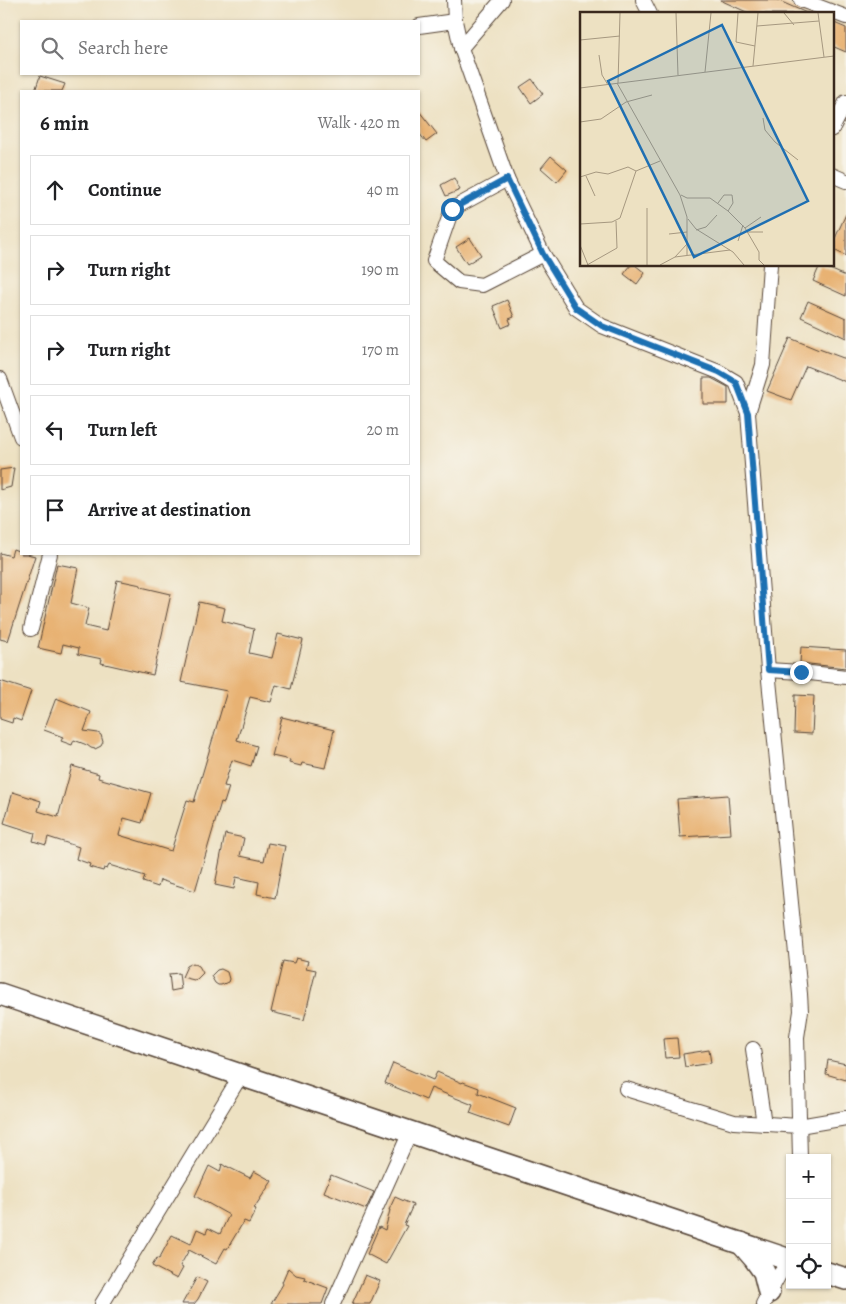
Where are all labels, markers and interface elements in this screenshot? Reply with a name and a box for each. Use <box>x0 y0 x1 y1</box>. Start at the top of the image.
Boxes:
inset map <box>580 12 834 266</box>
search box <box>20 20 420 75</box>
icon: search <box>38 34 66 62</box>
text: Search here <box>78 35 168 61</box>
text: 6 min <box>40 109 89 137</box>
text: Walk · 420 m <box>318 112 400 134</box>
icon: ahead <box>41 176 69 204</box>
text: Continue <box>88 177 162 203</box>
text: 40 m <box>367 179 399 201</box>
route start <box>441 198 464 221</box>
icon: right <box>41 256 69 284</box>
text: Turn right <box>88 257 170 283</box>
text: 190 m <box>361 259 399 281</box>
icon: right <box>41 336 69 364</box>
text: Turn right <box>88 337 170 363</box>
text: 170 m <box>362 339 399 361</box>
icon: left <box>41 416 69 444</box>
text: Turn left <box>88 417 157 443</box>
text: 20 m <box>366 419 399 441</box>
icon: arrive <box>41 496 69 524</box>
text: Arrive at destination <box>88 497 251 523</box>
route end <box>790 661 813 684</box>
map controls <box>786 1154 831 1289</box>
button: + <box>786 1154 831 1199</box>
button: − <box>786 1199 831 1244</box>
button: locate <box>786 1244 831 1289</box>

